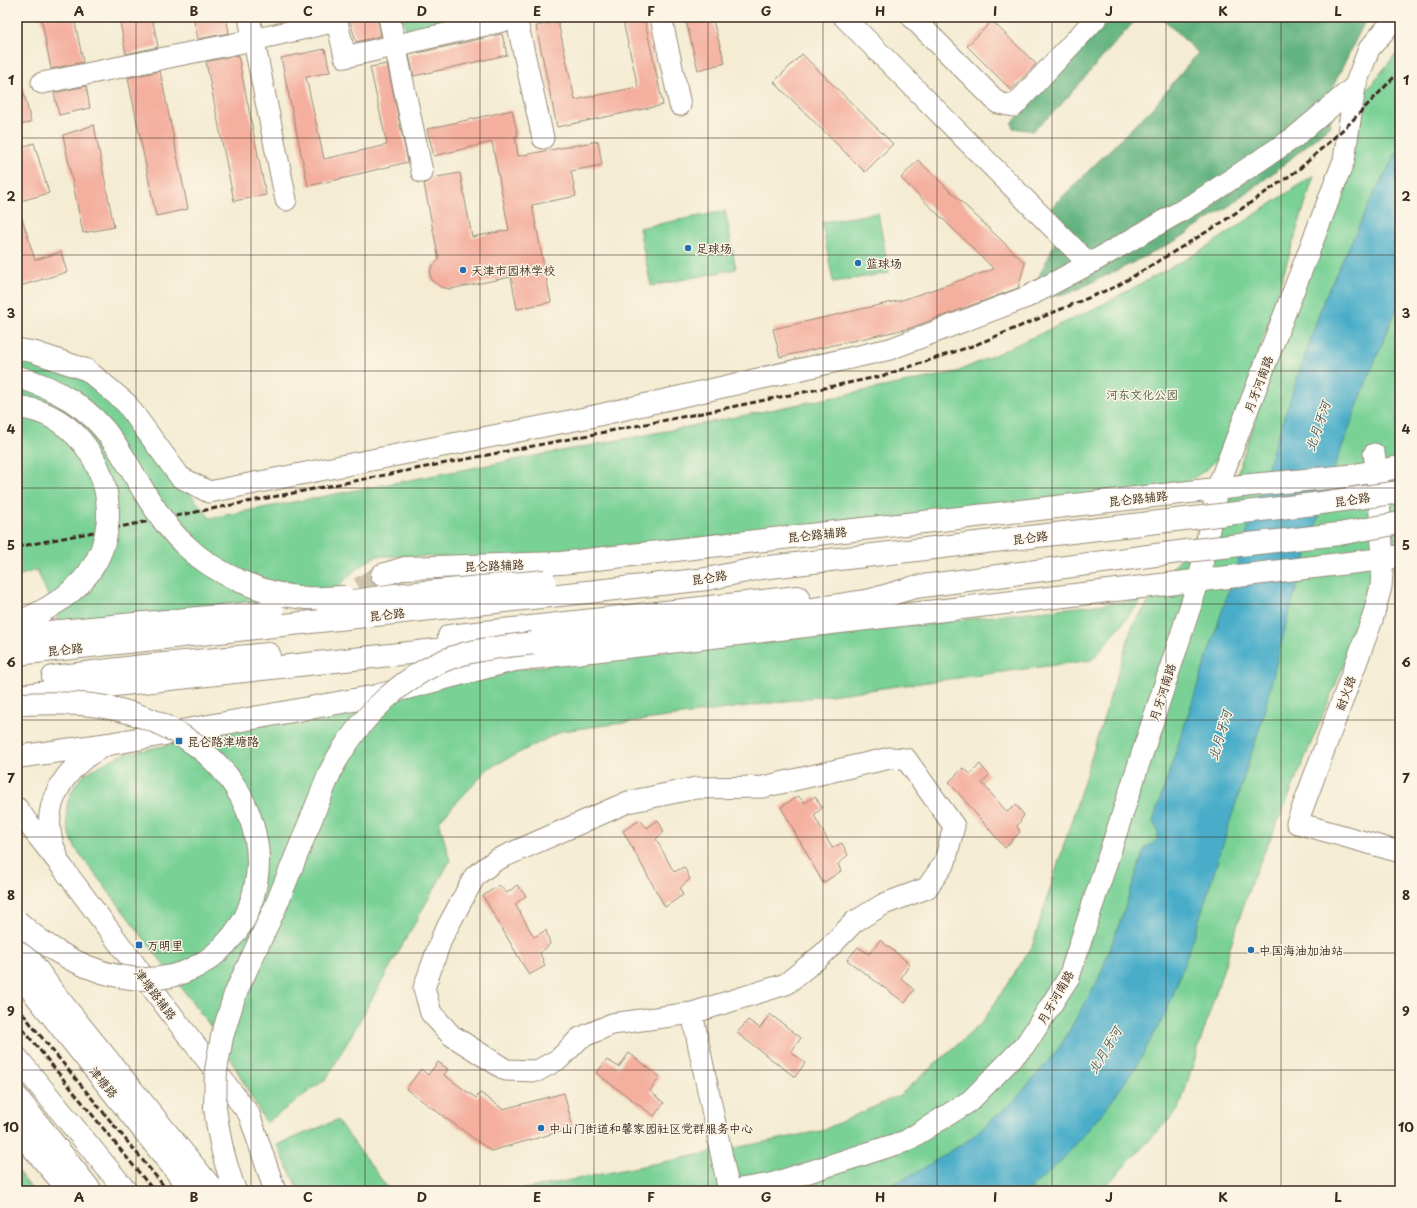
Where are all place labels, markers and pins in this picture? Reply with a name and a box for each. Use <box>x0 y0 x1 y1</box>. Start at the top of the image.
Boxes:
place label: 足球场 <box>696 239 732 257</box>
marker: 足球场 <box>683 243 693 253</box>
place label: 篮球场 <box>866 254 902 272</box>
marker: 篮球场 <box>853 258 863 268</box>
place label: 天津市园林学校 <box>471 261 555 279</box>
marker: 天津市园林学校 <box>458 265 468 275</box>
place label: 昆仑路津塘路 <box>187 732 259 750</box>
marker: 昆仑路津塘路 <box>174 736 184 746</box>
place label: 万明里 <box>147 936 183 954</box>
marker: 万明里 <box>134 940 144 950</box>
place label: 中国海油加油站 <box>1259 941 1343 959</box>
marker: 中国海油加油站 <box>1246 945 1256 955</box>
place label: 中山门街道和馨家园社区党群服务中心 <box>549 1119 753 1137</box>
marker: 中山门街道和馨家园社区党群服务中心 <box>536 1123 546 1133</box>

